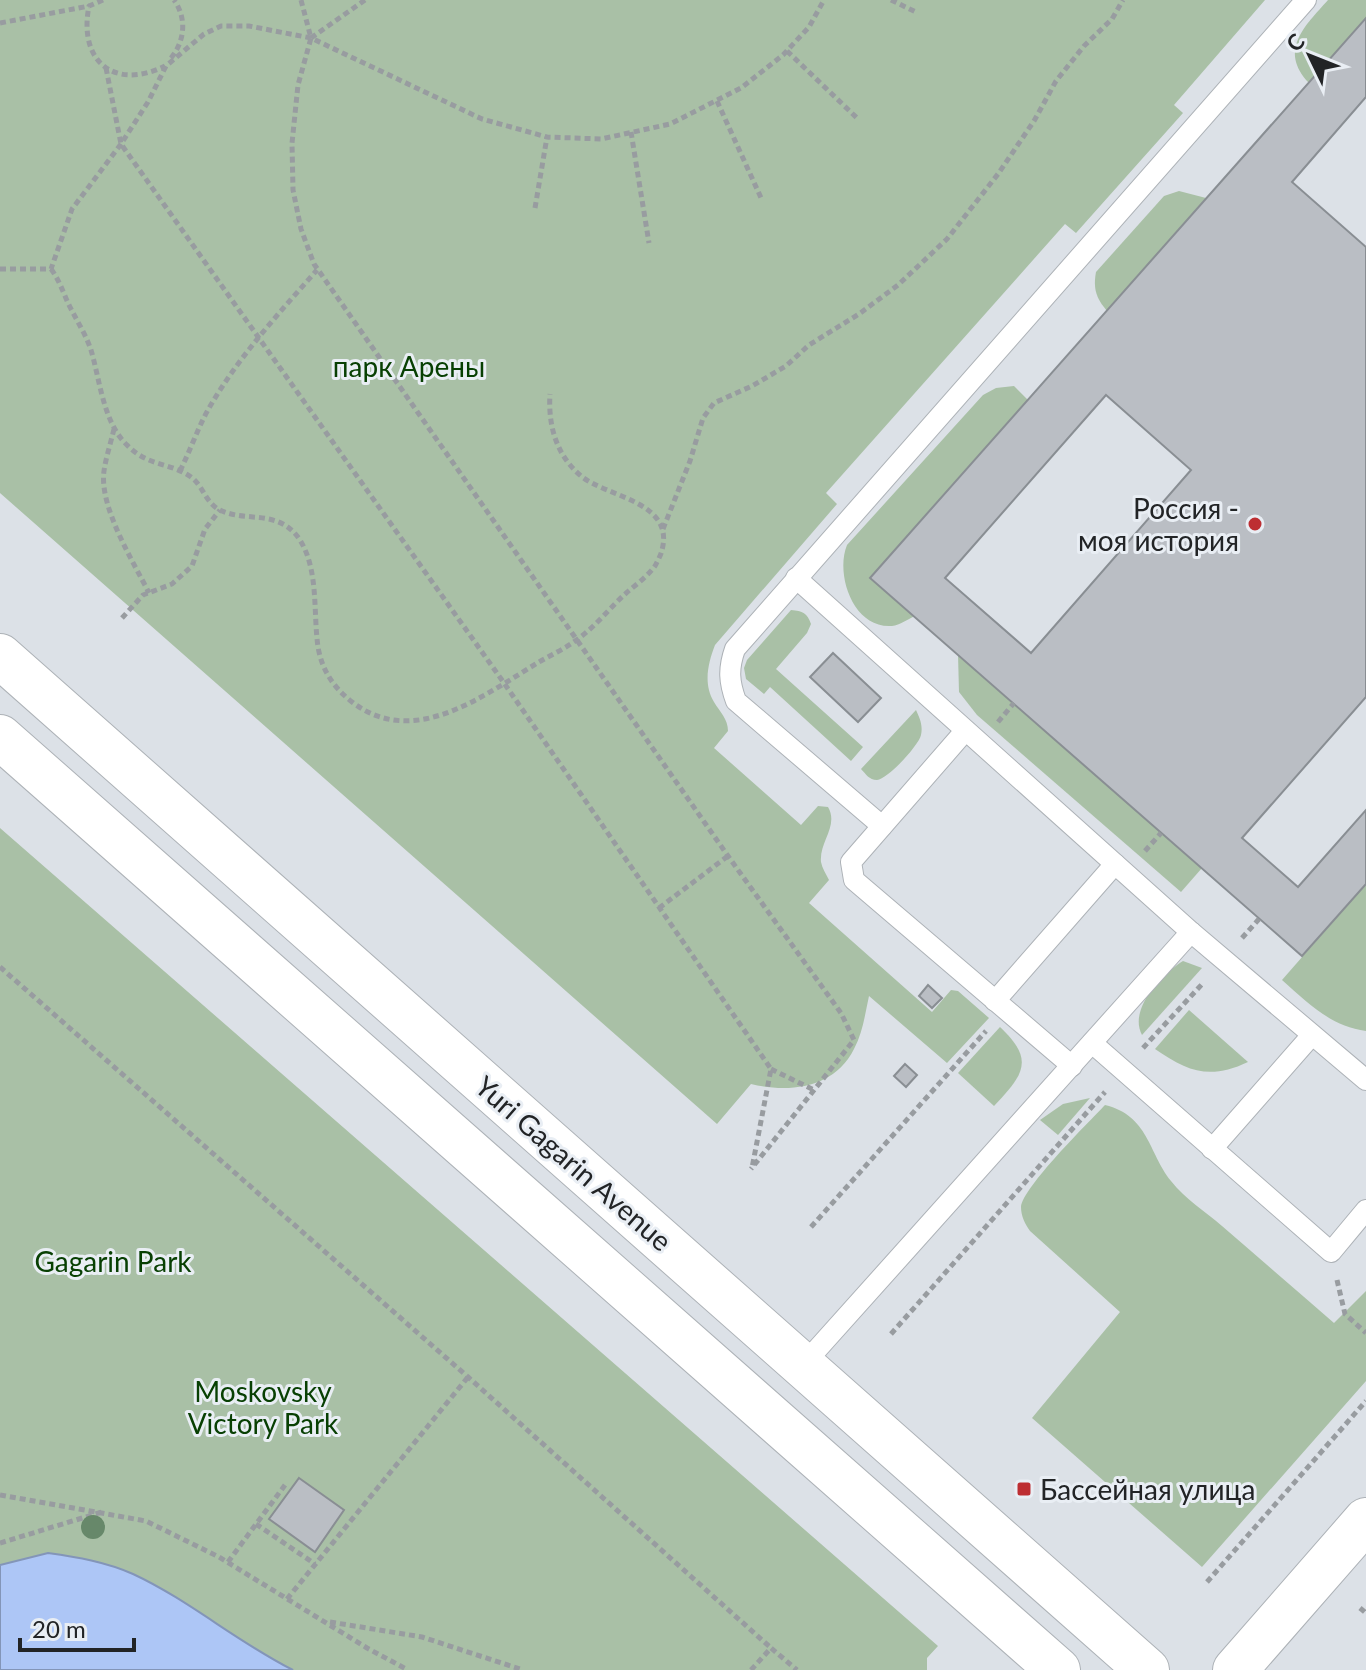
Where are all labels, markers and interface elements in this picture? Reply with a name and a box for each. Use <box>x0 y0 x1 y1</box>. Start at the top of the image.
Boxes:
north arrow <box>1270 16 1350 96</box>
text: С <box>1280 27 1310 57</box>
park label: парк Арены <box>333 349 485 383</box>
place label: Россия - моя история <box>1078 491 1239 557</box>
marker: Россия - моя история <box>1246 515 1264 533</box>
street label: Yuri Gagarin Avenue <box>469 1068 679 1258</box>
park label: Gagarin Park <box>34 1244 192 1278</box>
park label: Moskovsky Victory Park <box>188 1374 339 1440</box>
place label: Бассейная улица <box>1040 1472 1255 1506</box>
marker: Бассейная улица <box>1015 1480 1033 1498</box>
scale bar <box>20 1602 134 1652</box>
text: 20 m <box>32 1614 86 1643</box>

